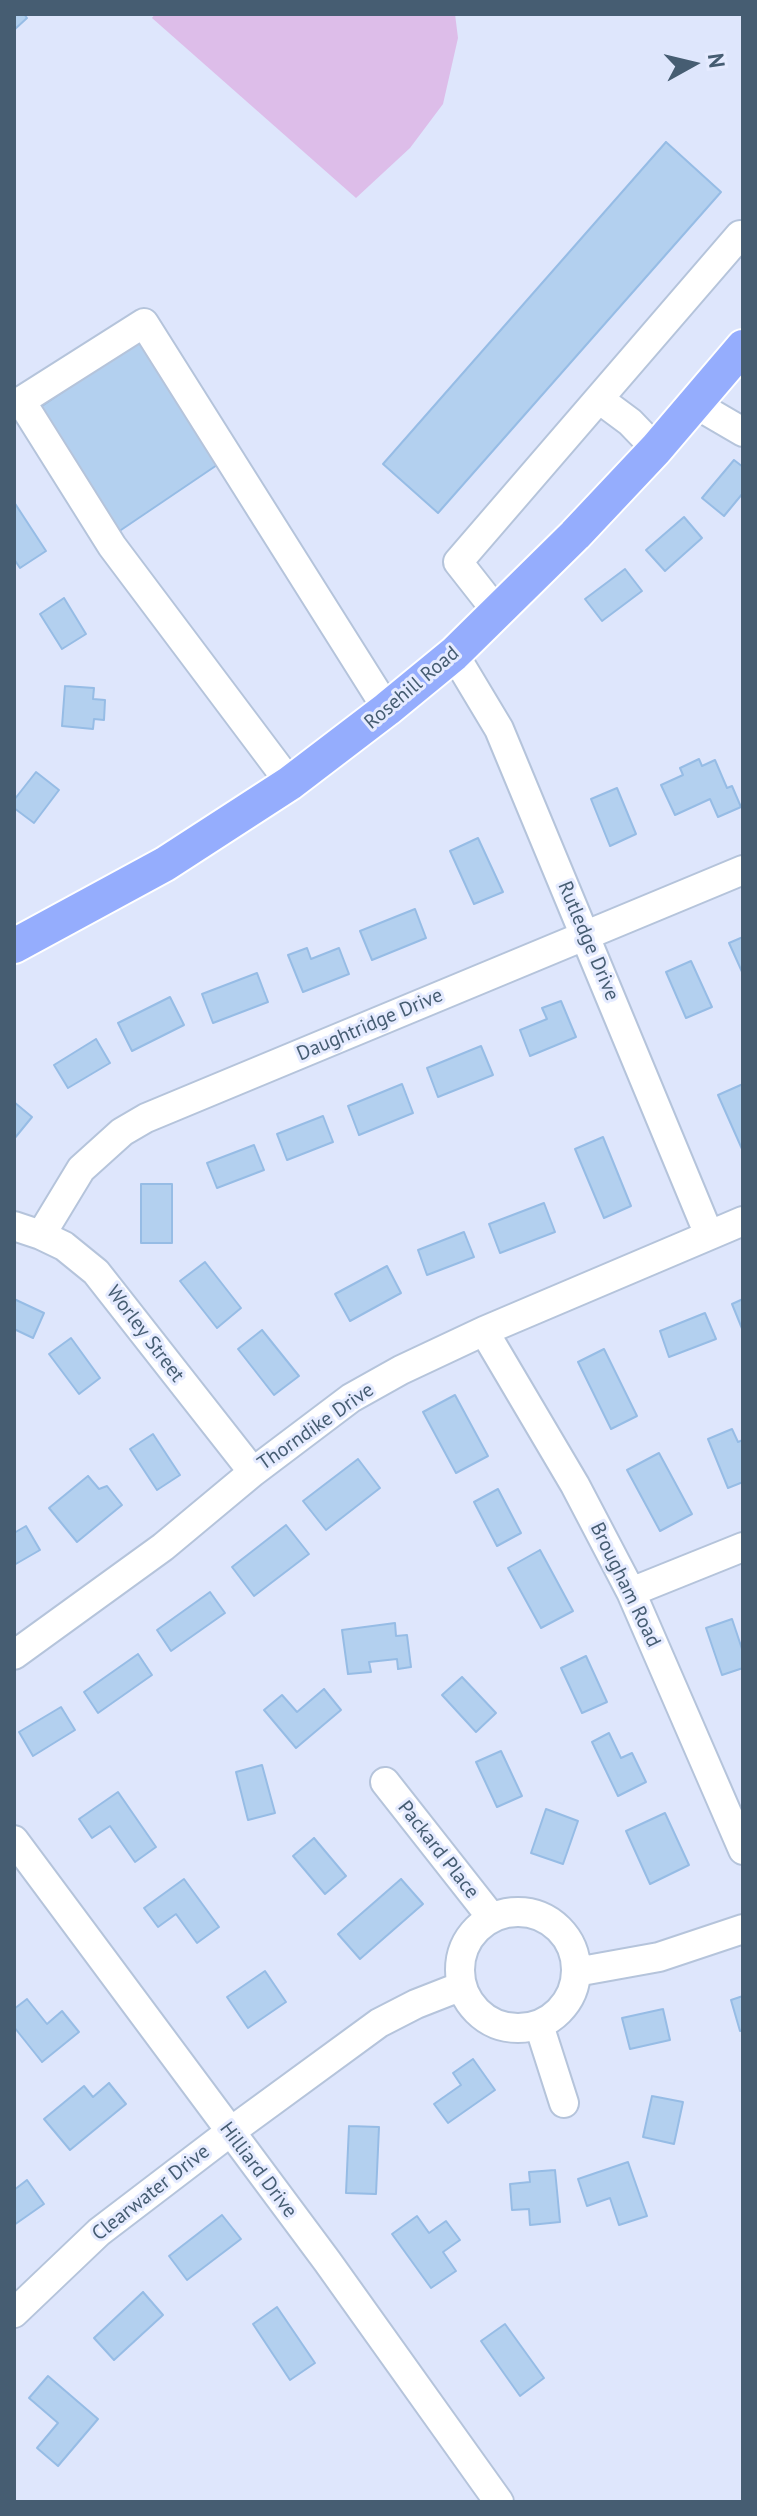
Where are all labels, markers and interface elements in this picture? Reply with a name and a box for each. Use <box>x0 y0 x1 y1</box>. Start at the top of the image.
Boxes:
north arrow <box>653 24 733 104</box>
text: N <box>702 52 732 70</box>
street label: Rosehill Road <box>360 642 464 734</box>
street label: Rutledge Drive <box>552 878 624 1004</box>
street label: Daughtridge Drive <box>293 983 447 1067</box>
street label: Worley Street <box>101 1281 189 1387</box>
street label: Thorndike Drive <box>253 1378 379 1476</box>
street label: Brougham Road <box>585 1519 665 1651</box>
street label: Packard Place <box>392 1796 484 1904</box>
street label: Hilliard Drive <box>214 2117 302 2223</box>
street label: Clearwater Drive <box>87 2140 215 2246</box>

